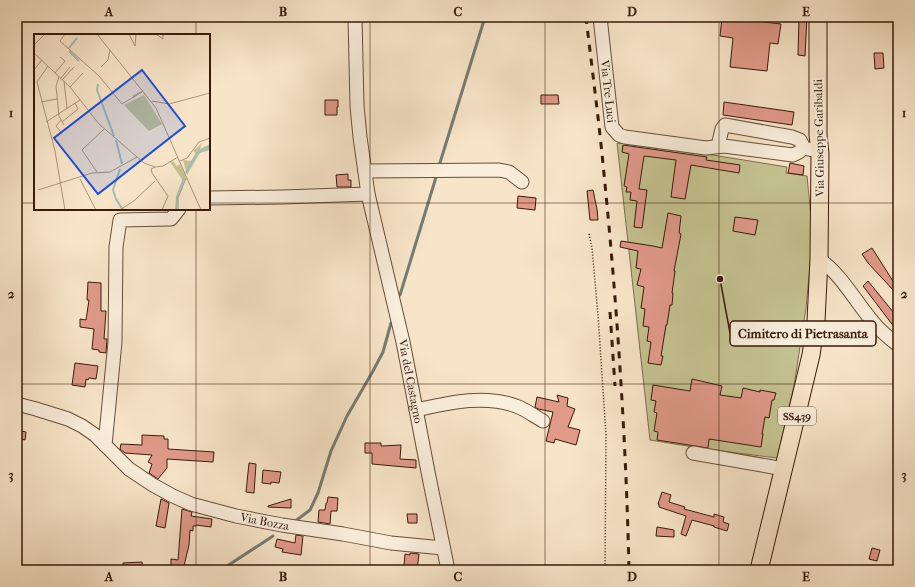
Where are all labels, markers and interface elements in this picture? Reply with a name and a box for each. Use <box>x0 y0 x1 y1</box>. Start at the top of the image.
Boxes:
text: A <box>104 4 114 19</box>
text: B <box>279 4 288 19</box>
text: C <box>454 4 463 19</box>
text: D <box>627 4 637 19</box>
text: E <box>802 4 810 19</box>
inset map <box>34 34 210 210</box>
street label: Via Tre Luci <box>598 58 619 124</box>
street label: Via Giuseppe Garibaldi <box>811 79 827 198</box>
text: 1 <box>9 105 14 120</box>
text: 1 <box>902 105 907 120</box>
text: 2 <box>8 286 15 301</box>
text: 2 <box>901 286 908 301</box>
callout: Cimitero di Pietrasanta <box>730 321 876 346</box>
text: Cimitero di Pietrasanta <box>738 326 869 341</box>
street label: Via del Castagno <box>395 337 426 425</box>
road number: SS439 <box>778 407 816 425</box>
text: 3 <box>8 467 14 483</box>
text: 3 <box>901 467 907 483</box>
street label: Via Bozza <box>238 510 291 533</box>
text: A <box>104 569 114 584</box>
text: B <box>279 569 288 584</box>
text: C <box>454 569 463 584</box>
text: D <box>627 569 637 584</box>
text: E <box>802 569 810 584</box>

